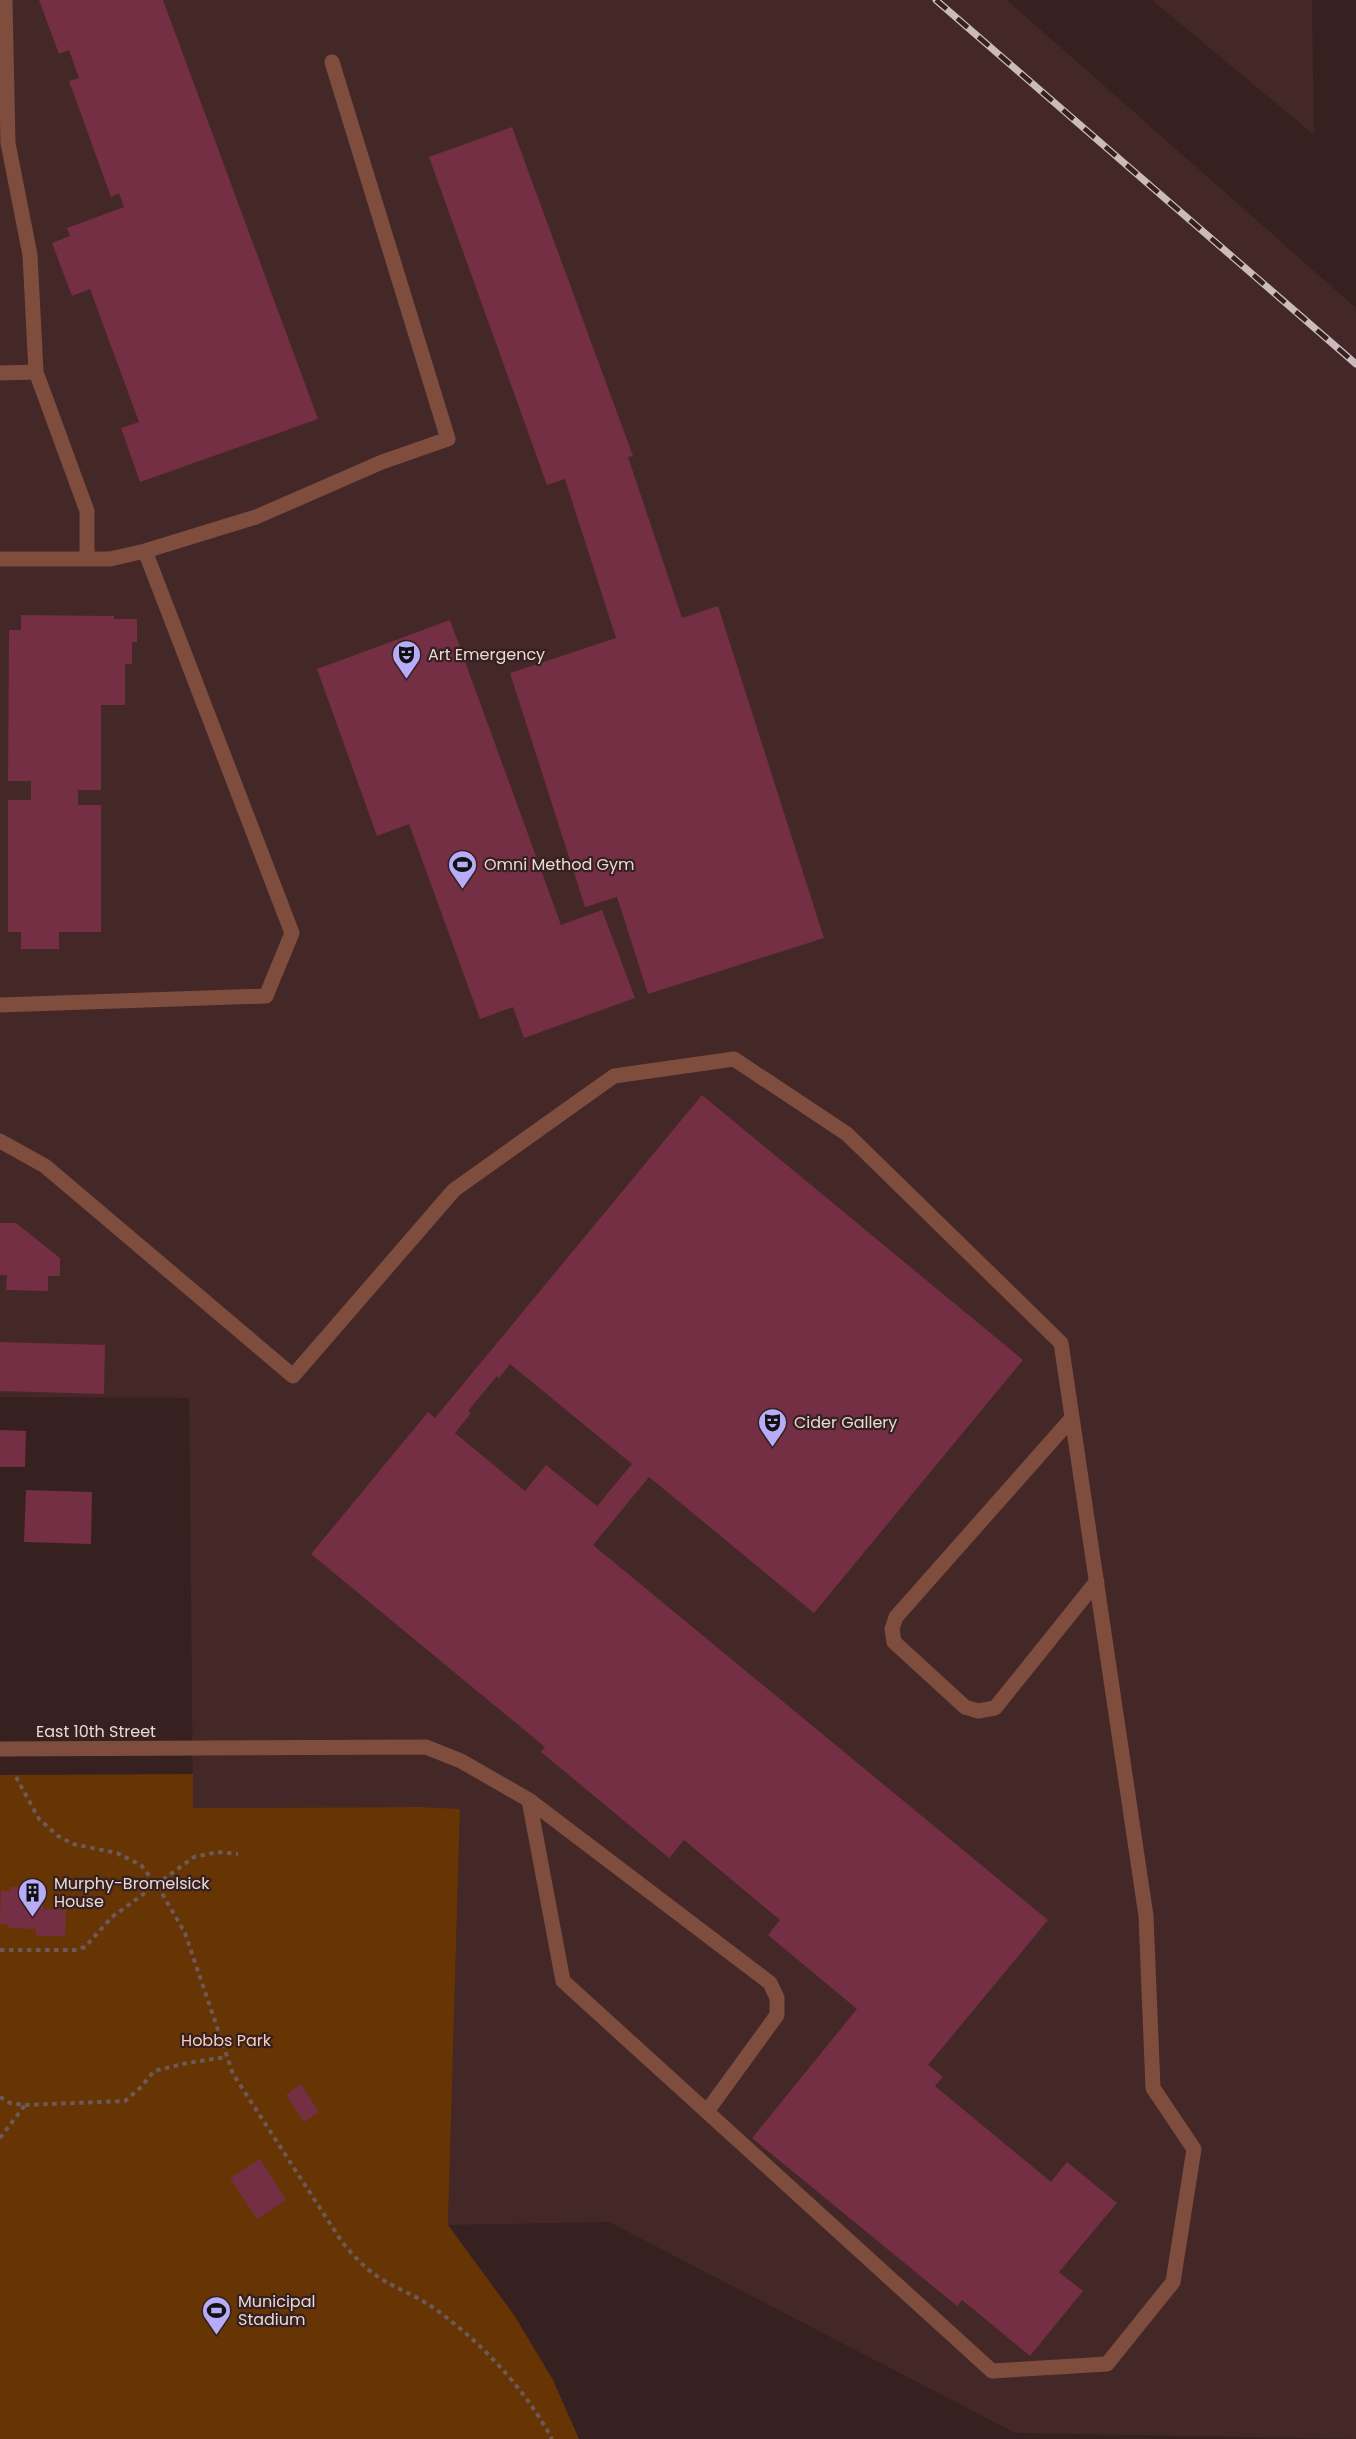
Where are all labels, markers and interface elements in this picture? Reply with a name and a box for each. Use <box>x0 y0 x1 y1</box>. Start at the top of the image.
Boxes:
theatre icon: Art Emergency <box>391 638 423 680</box>
place label: Art Emergency <box>428 643 545 666</box>
sports icon: Omni Method Gym <box>447 848 479 890</box>
place label: Omni Method Gym <box>484 853 635 876</box>
theatre icon: Cider Gallery <box>757 1406 789 1448</box>
place label: Cider Gallery <box>794 1411 897 1434</box>
street label: East 10th Street <box>36 1720 156 1743</box>
place label: Murphy-Bromelsick House <box>54 1872 210 1913</box>
building icon: Murphy-Bromelsick House <box>17 1876 49 1918</box>
park label: Hobbs Park <box>181 2029 272 2052</box>
place label: Municipal Stadium <box>238 2290 315 2331</box>
sports icon: Municipal Stadium <box>201 2294 233 2336</box>

